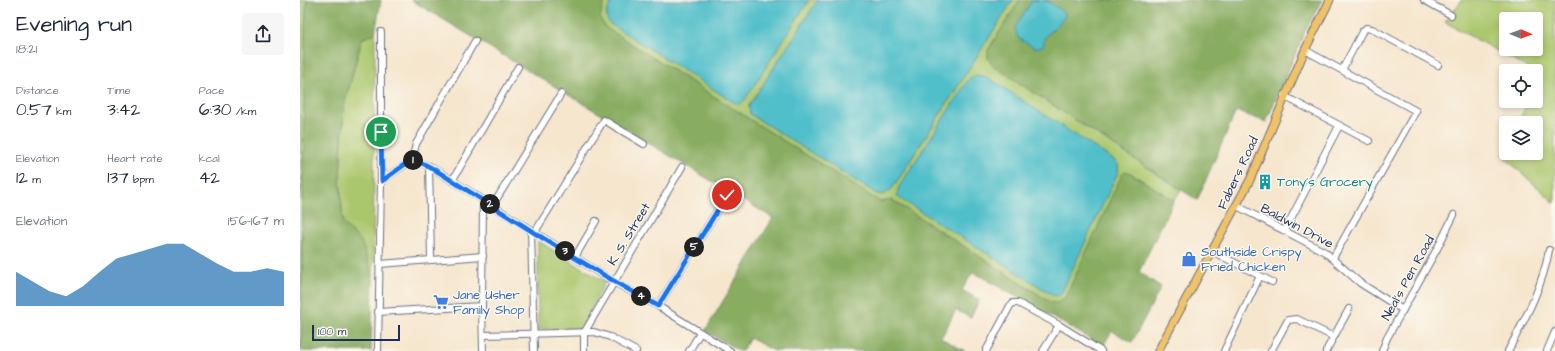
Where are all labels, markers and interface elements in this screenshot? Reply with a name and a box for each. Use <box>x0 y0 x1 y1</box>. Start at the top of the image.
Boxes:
text: Evening run <box>16 9 132 40</box>
north arrow <box>1499 12 1543 56</box>
map controls <box>1499 12 1543 160</box>
button: share <box>242 13 284 55</box>
text: 18:21 <box>16 40 37 58</box>
button: locate <box>1499 64 1543 108</box>
text: Distance <box>16 83 59 98</box>
text: Time <box>107 83 130 98</box>
text: Pace <box>199 83 224 98</box>
text: 0.57 <box>16 98 52 122</box>
text: 3:42 <box>107 98 140 122</box>
text: 6:30 <box>199 98 232 122</box>
text: km <box>52 104 71 119</box>
text: /km <box>232 104 256 119</box>
pin <box>364 115 398 149</box>
button: layers <box>1499 116 1543 160</box>
icon: arrive <box>370 121 392 143</box>
street label: Fabers Road <box>1213 133 1263 212</box>
pin: 1 <box>403 150 423 170</box>
text: Elevation <box>16 151 59 166</box>
text: Heart rate <box>107 151 163 166</box>
text: kcal <box>199 151 220 166</box>
text: 1 <box>412 152 414 167</box>
text: 12 <box>16 166 28 190</box>
text: 137 <box>107 166 129 190</box>
text: 42 <box>199 166 220 190</box>
text: m <box>28 172 41 187</box>
text: bpm <box>129 172 154 187</box>
building icon: Tony's Grocery <box>1256 173 1274 191</box>
place label: Tony's Grocery <box>1277 173 1373 192</box>
pin <box>710 178 744 212</box>
icon: check <box>716 184 738 206</box>
pin: 2 <box>480 194 500 214</box>
text: 2 <box>487 196 493 211</box>
street label: K. S. Street <box>603 199 655 269</box>
street label: Baldwin Drive <box>1257 199 1337 253</box>
text: Elevation <box>16 212 67 230</box>
text: 156–167 m <box>228 212 284 230</box>
street label: Neal's Pen Road <box>1377 232 1439 324</box>
pin: 5 <box>684 237 704 257</box>
text: 5 <box>690 239 698 254</box>
pin: 3 <box>555 241 575 261</box>
text: 3 <box>562 243 568 258</box>
place label: Southside Crispy Fried Chicken <box>1201 243 1302 276</box>
shop icon: Southside Crispy Fried Chicken <box>1180 250 1198 268</box>
place label: Jane Usher Family Shop <box>453 286 524 320</box>
pin: 4 <box>631 286 651 306</box>
text: 4 <box>637 288 645 303</box>
supermarket icon: Jane Usher Family Shop <box>432 293 450 311</box>
scale bar <box>312 323 400 342</box>
text: 100 m <box>318 324 346 339</box>

